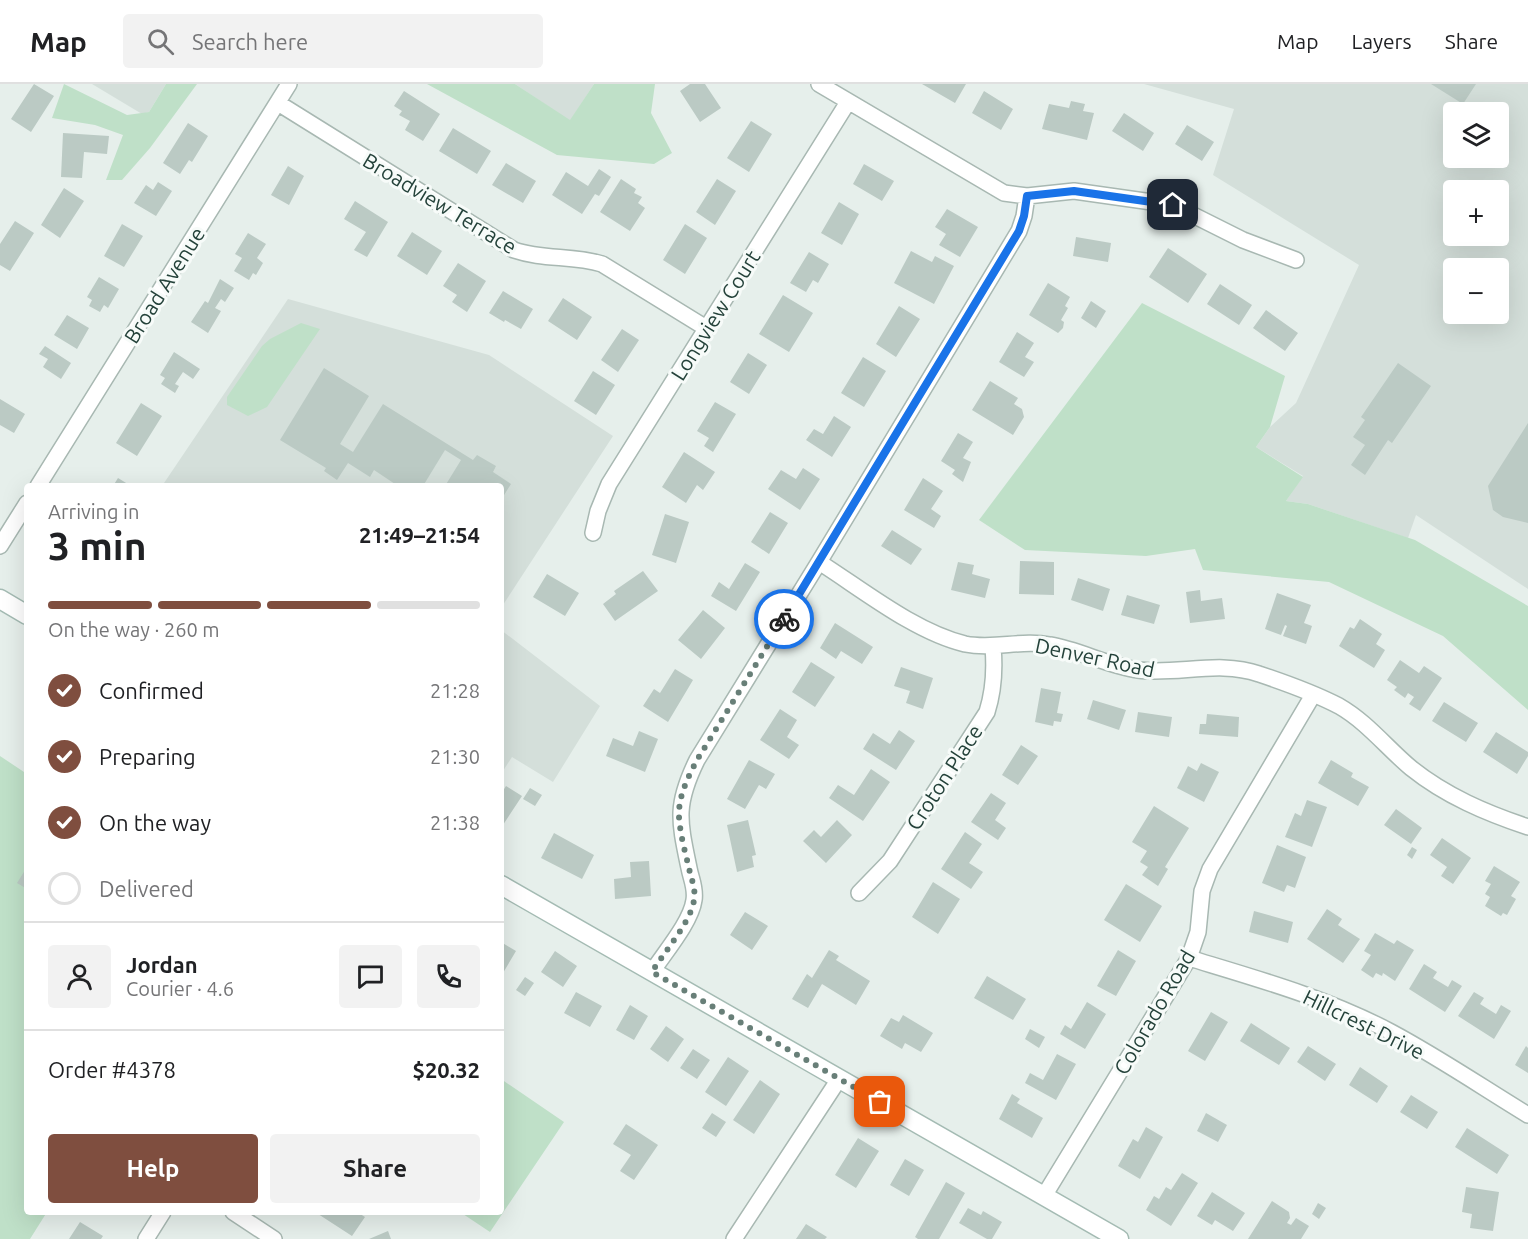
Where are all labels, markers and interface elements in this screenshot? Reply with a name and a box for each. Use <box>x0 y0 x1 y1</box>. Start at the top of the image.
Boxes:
search box <box>123 14 543 68</box>
icon: search <box>144 25 177 58</box>
text: Map <box>30 26 87 57</box>
text: Search here <box>192 29 308 54</box>
text: Map <box>1277 29 1318 53</box>
text: Layers <box>1351 29 1412 53</box>
text: Share <box>1445 29 1498 53</box>
map controls <box>1443 102 1509 324</box>
button: layers <box>1443 102 1509 168</box>
street label: Broadview Terrace <box>359 148 521 258</box>
pin <box>1147 179 1198 230</box>
button: + <box>1443 180 1509 246</box>
icon: home <box>1156 188 1189 221</box>
street label: Broad Avenue <box>119 223 209 347</box>
street label: Longview Court <box>666 246 764 384</box>
button: − <box>1443 258 1509 324</box>
text: Arriving in <box>48 500 139 523</box>
text: 21:49–21:54 <box>359 522 480 547</box>
text: 3 min <box>48 524 147 567</box>
courier <box>754 589 814 649</box>
icon: bike <box>768 603 801 636</box>
text: On the way · 260 m <box>48 618 220 641</box>
street label: Denver Road <box>1033 633 1157 681</box>
icon: check <box>48 674 81 707</box>
text: Confirmed <box>99 678 204 703</box>
text: 21:28 <box>430 679 480 702</box>
street label: Croton Place <box>901 720 987 834</box>
icon: check <box>48 740 81 773</box>
text: Preparing <box>99 744 196 769</box>
text: 21:30 <box>430 745 480 768</box>
icon: check <box>48 806 81 839</box>
text: On the way <box>99 810 211 835</box>
text: 21:38 <box>430 811 480 834</box>
text: Delivered <box>99 876 194 901</box>
button: person <box>48 945 111 1008</box>
button: chat <box>339 945 402 1008</box>
button: phone <box>417 945 480 1008</box>
street label: Colorado Road <box>1109 946 1199 1078</box>
text: Jordan <box>126 952 198 977</box>
text: Courier · 4.6 <box>126 977 234 1000</box>
street label: Hillcrest Drive <box>1299 984 1429 1064</box>
text: Order #4378 <box>48 1057 176 1082</box>
text: $20.32 <box>413 1057 480 1082</box>
pin <box>854 1076 905 1127</box>
icon: bag <box>863 1085 896 1118</box>
button: Help <box>48 1134 258 1203</box>
button: Share <box>270 1134 480 1203</box>

